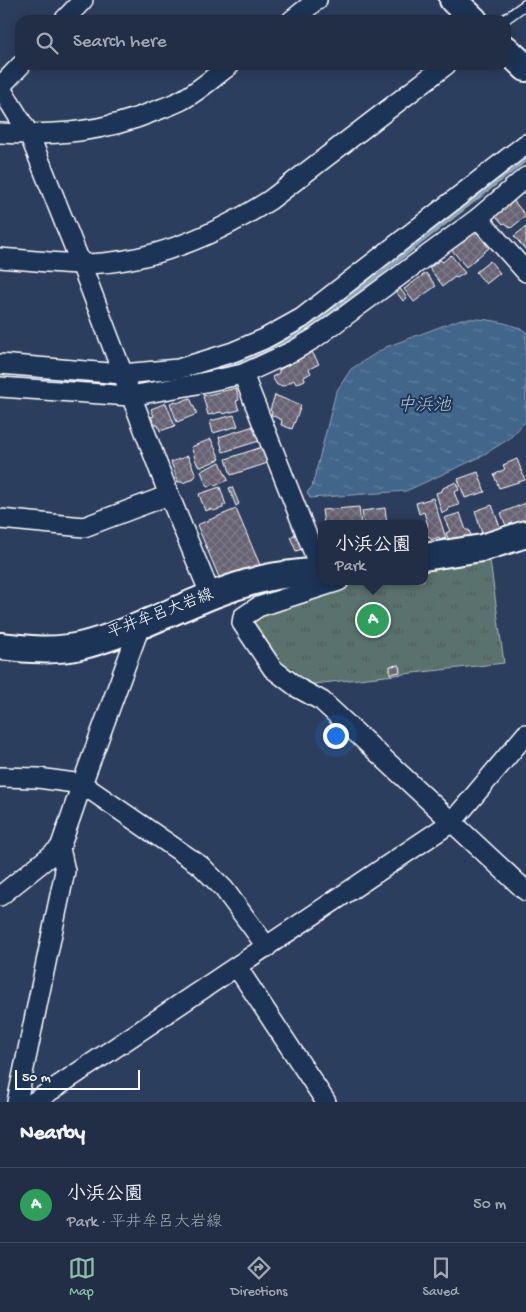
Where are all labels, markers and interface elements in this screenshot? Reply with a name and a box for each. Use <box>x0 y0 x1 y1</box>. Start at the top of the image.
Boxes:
search box <box>15 15 511 70</box>
icon: search <box>33 29 61 57</box>
text: Search here <box>73 31 167 54</box>
water label: 中浜池 <box>397 395 452 417</box>
popup <box>318 520 428 585</box>
text: 小浜公園 <box>335 535 411 558</box>
text: Park <box>335 558 366 577</box>
street label: 平井牟呂大岩線 <box>105 584 217 644</box>
pin: A <box>357 601 389 639</box>
your location <box>323 723 349 749</box>
scale bar <box>15 1067 140 1090</box>
text: 50 m <box>22 1070 51 1087</box>
text: Nearby <box>20 1122 85 1147</box>
text: 小浜公園 <box>67 1184 143 1207</box>
text: A <box>31 1196 41 1215</box>
text: 50 m <box>473 1196 506 1215</box>
text: Park · 平井牟呂大岩線 <box>67 1214 222 1233</box>
tab: Map <box>68 1254 96 1301</box>
tab: Directions <box>231 1254 288 1301</box>
tab: Saved <box>423 1254 458 1301</box>

